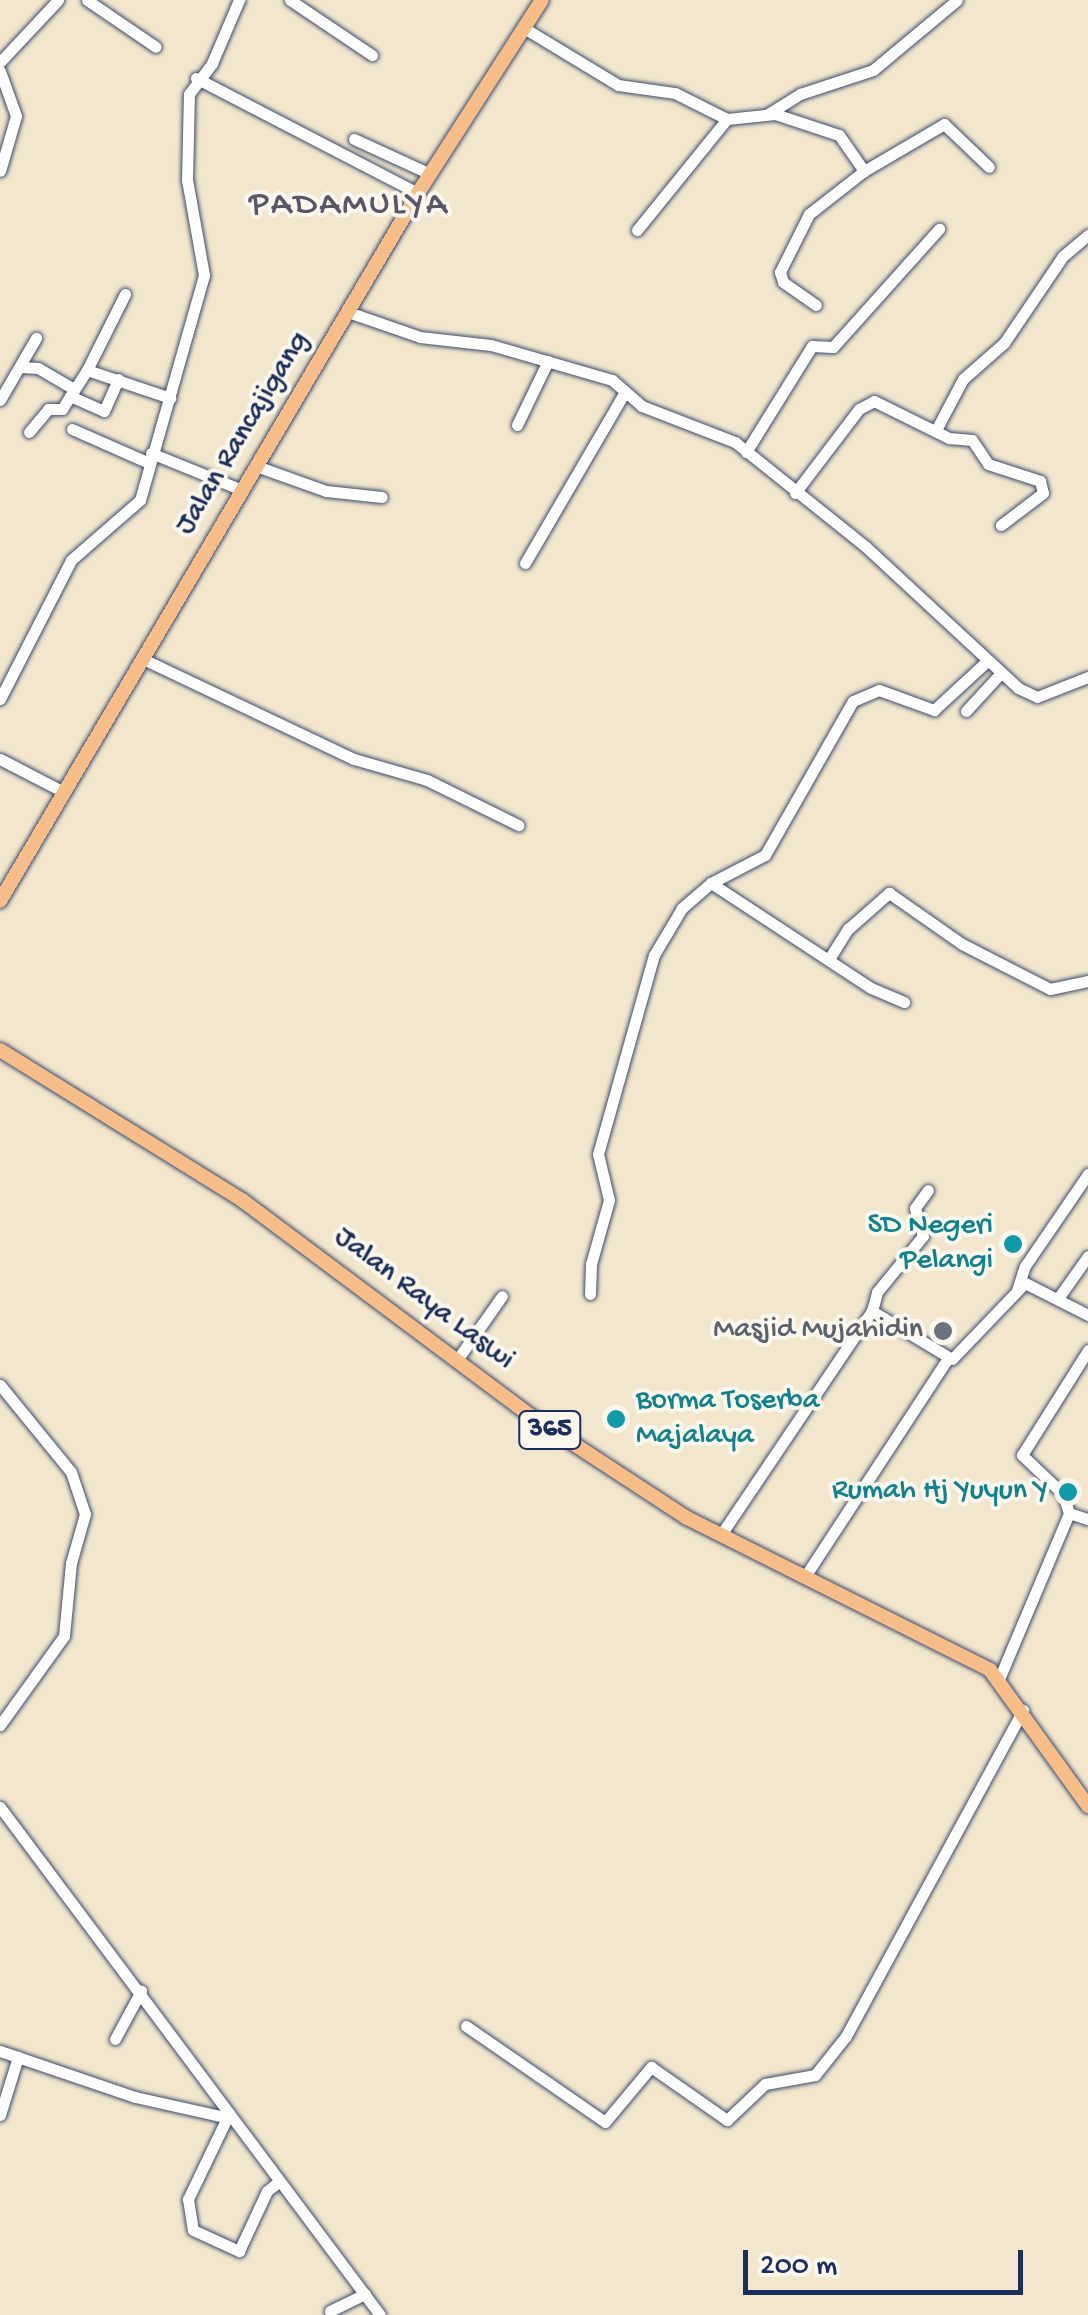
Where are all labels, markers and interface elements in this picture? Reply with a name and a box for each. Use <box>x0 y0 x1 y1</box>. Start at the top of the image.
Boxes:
district label: PADAMULYA <box>249 185 449 227</box>
street label: Jalan Rancajigang <box>169 326 319 542</box>
place label: SD Negeri Pelangi <box>868 1209 993 1280</box>
street label: Jalan Raya Laswi <box>326 1220 520 1380</box>
marker: SD Negeri Pelangi <box>1002 1233 1024 1255</box>
place label: Masjid Mujahidin <box>713 1313 923 1349</box>
marker: Masjid Mujahidin <box>932 1320 954 1342</box>
place label: Borma Toserba Majalaya <box>636 1384 819 1454</box>
road number: 365 <box>518 1407 582 1453</box>
marker: Borma Toserba Majalaya <box>605 1408 627 1430</box>
place label: Rumah Hj Yuyun Y <box>832 1474 1048 1510</box>
marker: Rumah Hj Yuyun Y <box>1057 1481 1079 1503</box>
scale bar <box>748 2230 1028 2292</box>
text: 200 m <box>760 2250 837 2285</box>

